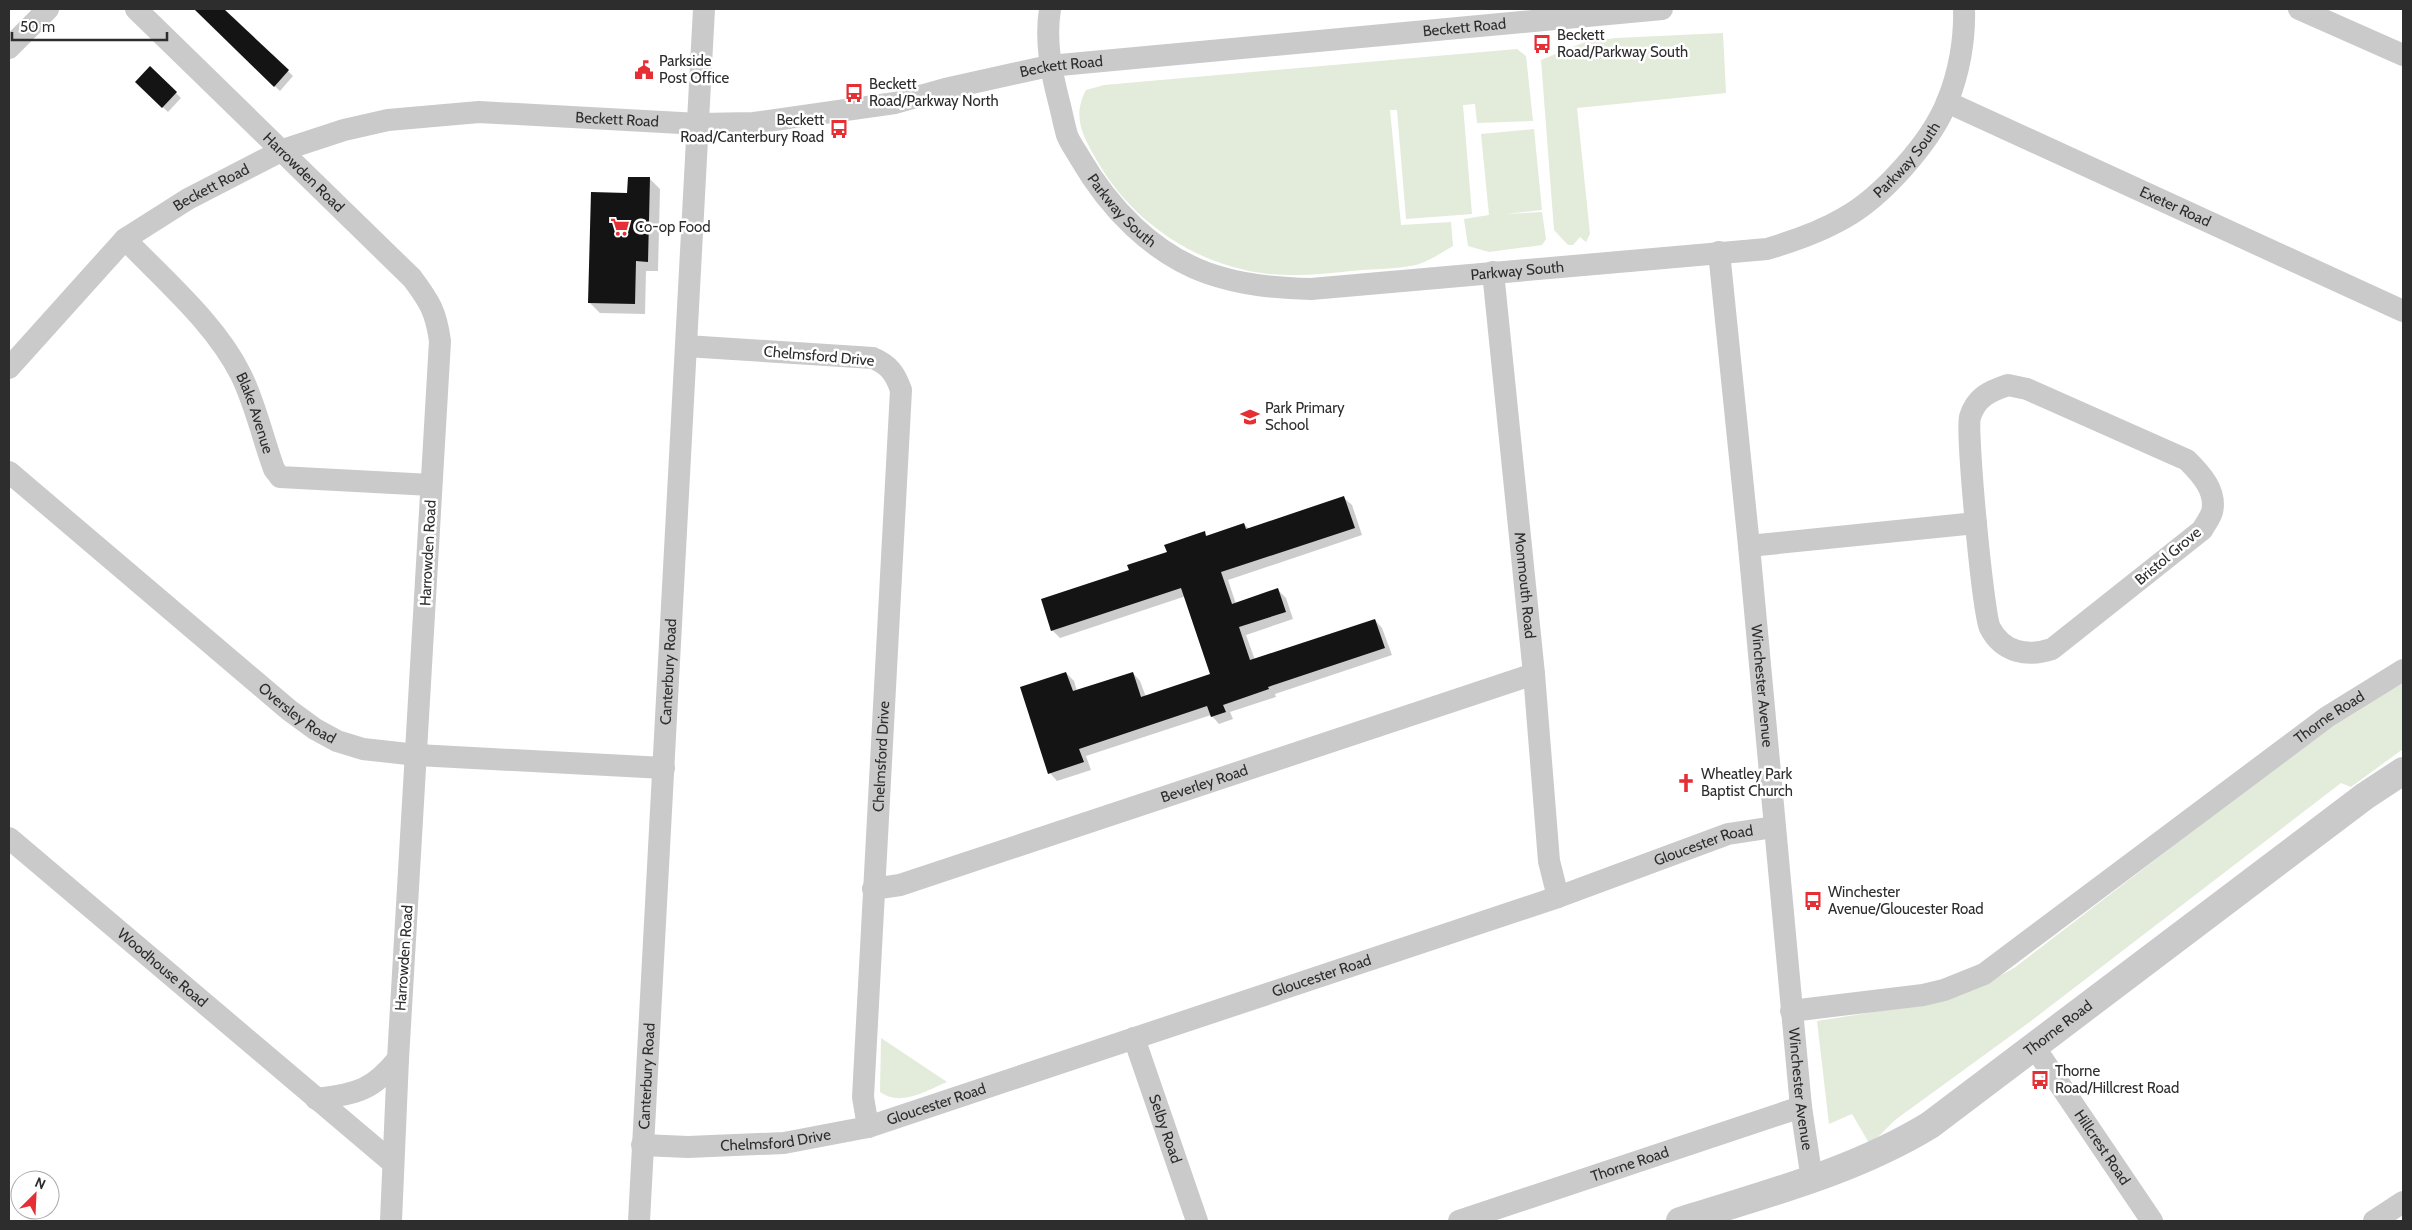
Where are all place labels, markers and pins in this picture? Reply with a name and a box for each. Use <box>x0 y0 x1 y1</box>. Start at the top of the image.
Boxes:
place label: Beckett Road/Parkway South <box>1557 26 1688 61</box>
bus stop icon: Beckett Road/Parkway South <box>1531 33 1553 55</box>
place label: Parkside Post Office <box>659 52 730 87</box>
public building icon: Parkside Post Office <box>633 59 655 81</box>
place label: Beckett Road/Parkway North <box>869 75 999 110</box>
bus stop icon: Beckett Road/Parkway North <box>843 82 865 104</box>
place label: Beckett Road/Canterbury Road <box>680 111 824 146</box>
bus stop icon: Beckett Road/Canterbury Road <box>828 118 850 140</box>
supermarket icon: Co-op Food <box>609 216 631 238</box>
place label: Co-op Food <box>635 218 711 236</box>
place label: Park Primary School <box>1265 399 1345 434</box>
school or university icon: Park Primary School <box>1239 406 1261 428</box>
place label: Wheatley Park Baptist Church <box>1701 765 1793 800</box>
church icon: Wheatley Park Baptist Church <box>1675 772 1697 794</box>
place label: Winchester Avenue/Gloucester Road <box>1828 883 1984 918</box>
bus stop icon: Winchester Avenue/Gloucester Road <box>1802 890 1824 912</box>
place label: Thorne Road/Hillcrest Road <box>2055 1062 2179 1097</box>
bus stop icon: Thorne Road/Hillcrest Road <box>2029 1069 2051 1091</box>

